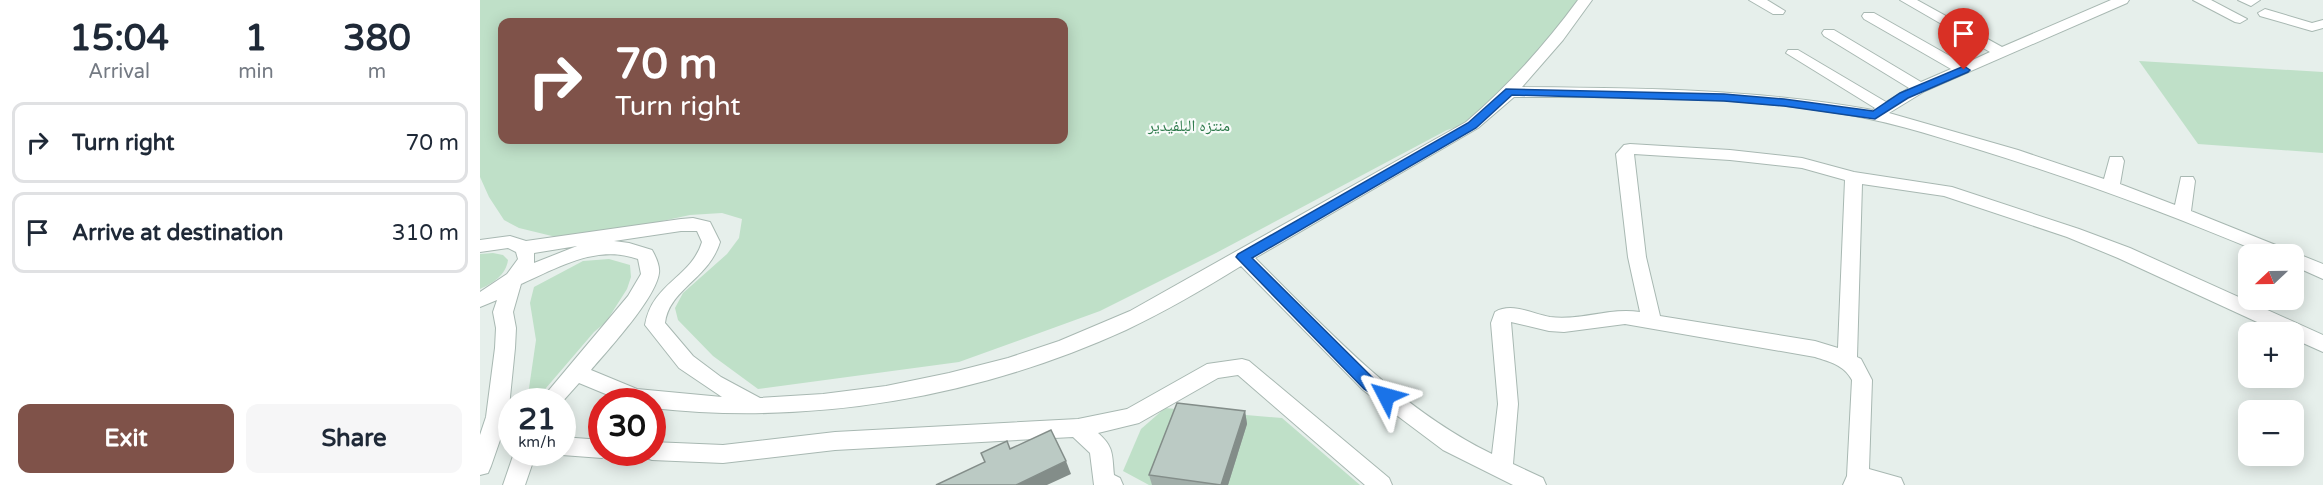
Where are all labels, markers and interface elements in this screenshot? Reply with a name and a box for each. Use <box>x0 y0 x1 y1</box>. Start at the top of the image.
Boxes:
pin <box>1938 8 1989 70</box>
text: 15:04 <box>69 17 169 60</box>
text: 1 <box>245 17 267 60</box>
text: 380 <box>343 17 411 60</box>
icon: arrive <box>1947 17 1980 50</box>
text: 70 m <box>615 39 717 90</box>
icon: right <box>516 42 594 120</box>
text: Arrival <box>88 60 150 84</box>
text: min <box>238 60 274 84</box>
text: m <box>368 60 386 84</box>
text: Turn right <box>615 90 741 123</box>
park label: منتزه البلفيدير <box>1147 116 1230 136</box>
icon: right <box>21 126 54 159</box>
text: Turn right <box>72 130 174 156</box>
text: 70 m <box>405 130 459 156</box>
icon: arrive <box>21 216 54 249</box>
text: Arrive at destination <box>72 220 283 246</box>
text: 310 m <box>392 220 459 246</box>
north arrow <box>2238 244 2304 310</box>
map controls <box>2238 244 2304 466</box>
button: + <box>2238 322 2304 388</box>
position arrow <box>1354 364 1418 428</box>
speed limit sign: 30 <box>588 388 666 466</box>
button: − <box>2238 400 2304 466</box>
text: 21 <box>518 401 556 438</box>
button: Exit <box>18 404 234 473</box>
button: Share <box>246 404 462 473</box>
text: km/h <box>518 433 556 451</box>

